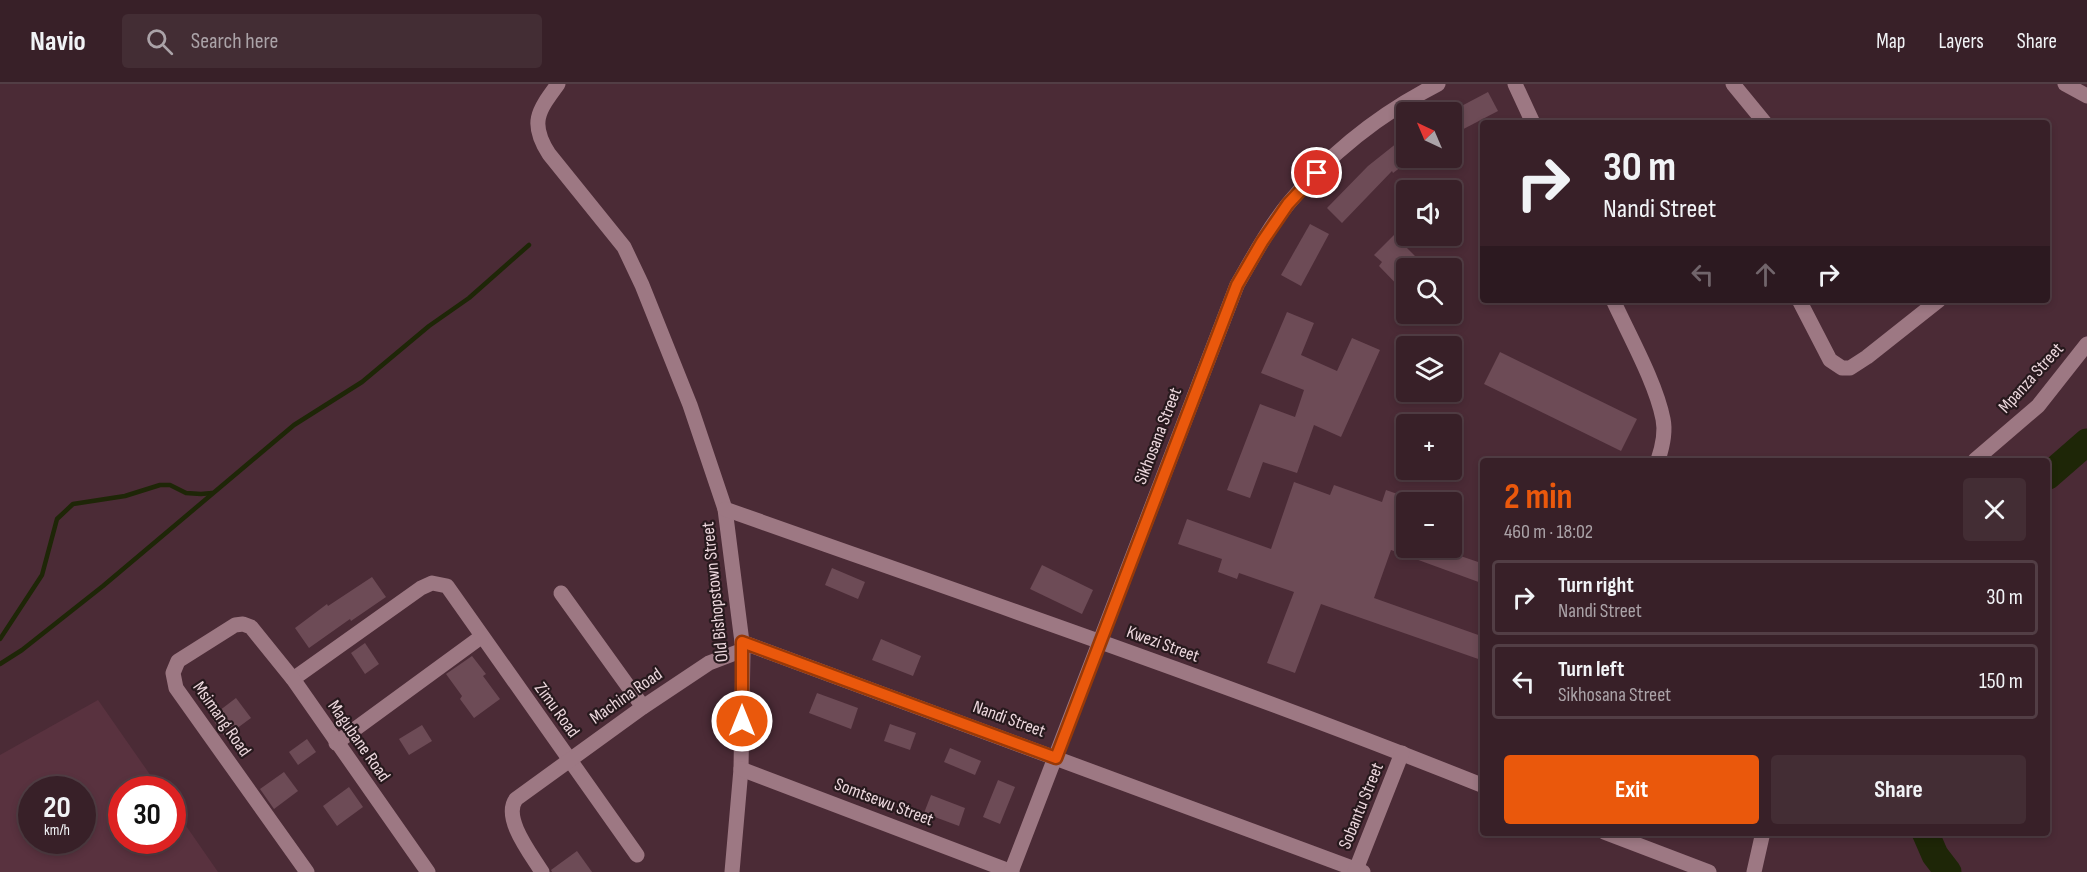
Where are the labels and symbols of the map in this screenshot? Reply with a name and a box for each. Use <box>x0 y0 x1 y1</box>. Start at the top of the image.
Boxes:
north arrow <box>1396 102 1462 168</box>
pin <box>1291 147 1342 198</box>
street label: Mpanza Street <box>1994 338 2068 417</box>
street label: Sikhosana Street <box>1130 384 1186 487</box>
street label: Old Bishopstown Street <box>697 520 733 663</box>
street label: Kwezi Street <box>1124 621 1203 667</box>
street label: Machina Road <box>586 663 666 729</box>
street label: Msimang Road <box>189 677 255 761</box>
street label: Zimu Road <box>530 678 584 742</box>
position arrow <box>710 689 774 753</box>
street label: Magubane Road <box>323 696 395 786</box>
street label: Nandi Street <box>970 696 1049 742</box>
street label: Sobantu Street <box>1334 759 1388 852</box>
street label: Somtsewu Street <box>832 774 937 831</box>
speed limit sign: 30 <box>108 776 186 854</box>

